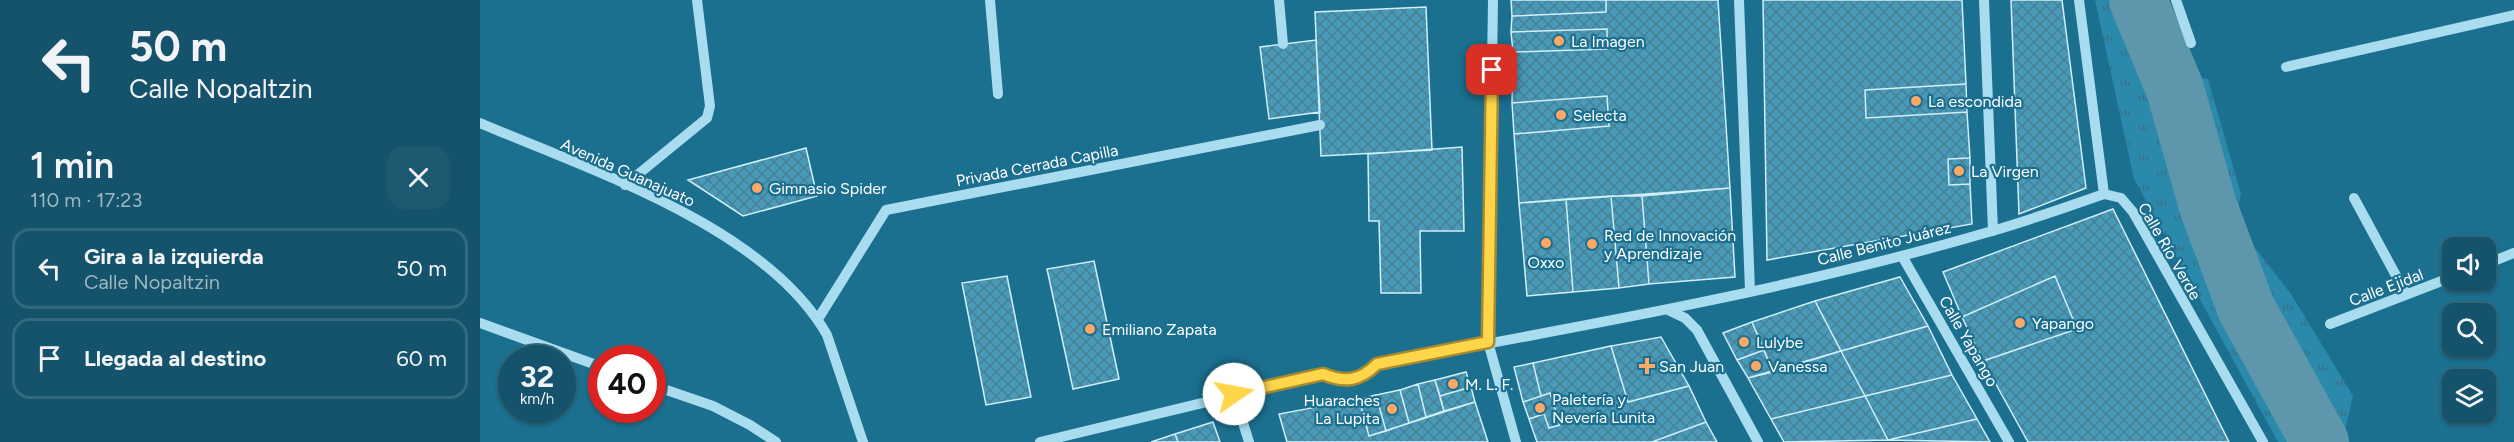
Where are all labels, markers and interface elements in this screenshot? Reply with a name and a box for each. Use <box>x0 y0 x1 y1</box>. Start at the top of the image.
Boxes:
text: 50 m <box>129 21 227 72</box>
icon: left <box>30 24 108 102</box>
place label: La Imagen <box>1571 32 1645 51</box>
marker: La Imagen <box>1552 34 1566 48</box>
pin <box>1466 44 1517 95</box>
icon: arrive <box>1475 53 1508 86</box>
text: Calle Nopaltzin <box>129 72 313 105</box>
place label: La escondida <box>1928 92 2022 111</box>
marker: La escondida <box>1909 94 1923 108</box>
place label: Selecta <box>1573 106 1627 125</box>
marker: Selecta <box>1554 108 1568 122</box>
street label: Avenida Guanajuato <box>558 134 698 211</box>
street label: Privada Cerrada Capilla <box>954 140 1120 191</box>
text: 1 min <box>30 144 114 187</box>
button: close <box>387 146 450 209</box>
place label: La Virgen <box>1971 162 2039 181</box>
marker: La Virgen <box>1952 164 1966 178</box>
place label: Gimnasio Spider <box>769 179 887 198</box>
marker: Gimnasio Spider <box>750 181 764 195</box>
text: 110 m · 17:23 <box>30 188 142 212</box>
street label: Calle Río Verde <box>2134 199 2205 303</box>
street label: Calle Benito Juárez <box>1815 218 1953 269</box>
place label: Red de Innovación y Aprendizaje <box>1604 226 1736 263</box>
marker: Oxxo <box>1539 236 1553 250</box>
marker: Red de Innovación y Aprendizaje <box>1585 237 1599 251</box>
map controls <box>2442 237 2496 423</box>
button: sound <box>2442 237 2496 291</box>
text: Gira a la izquierda <box>84 243 264 270</box>
icon: left <box>33 252 66 285</box>
place label: Oxxo <box>1528 253 1564 272</box>
text: 50 m <box>396 255 447 282</box>
street label: Calle Ejidal <box>2346 265 2426 310</box>
text: Calle Nopaltzin <box>84 270 220 294</box>
street label: Calle Yapango <box>1935 293 2002 390</box>
button: search <box>2442 303 2496 357</box>
place label: Yapango <box>2032 314 2094 333</box>
marker: Yapango <box>2013 316 2027 330</box>
place label: Emiliano Zapata <box>1102 320 1217 339</box>
marker: Emiliano Zapata <box>1083 322 1097 336</box>
place label: Lulybe <box>1756 333 1804 352</box>
marker: Lulybe <box>1737 335 1751 349</box>
icon: arrive <box>33 342 66 375</box>
text: Llegada al destino <box>84 345 266 372</box>
text: 60 m <box>396 345 447 372</box>
speed limit sign: 40 <box>588 345 666 423</box>
place label: San Juan <box>1659 357 1724 376</box>
place label: Vanessa <box>1768 357 1827 376</box>
text: 32 <box>520 358 554 395</box>
marker: San Juan <box>1640 359 1654 373</box>
marker: Vanessa <box>1749 359 1763 373</box>
position arrow <box>1202 362 1266 426</box>
button: layers <box>2442 369 2496 423</box>
place label: M. L. F. <box>1465 375 1513 394</box>
marker: M. L. F. <box>1446 377 1460 391</box>
text: km/h <box>520 390 554 408</box>
place label: Paletería y Nevería Lunita <box>1552 390 1655 427</box>
place label: Huaraches La Lupita <box>1304 391 1380 428</box>
marker: Paletería y Nevería Lunita <box>1533 401 1547 415</box>
marker: Huaraches La Lupita <box>1385 402 1399 416</box>

